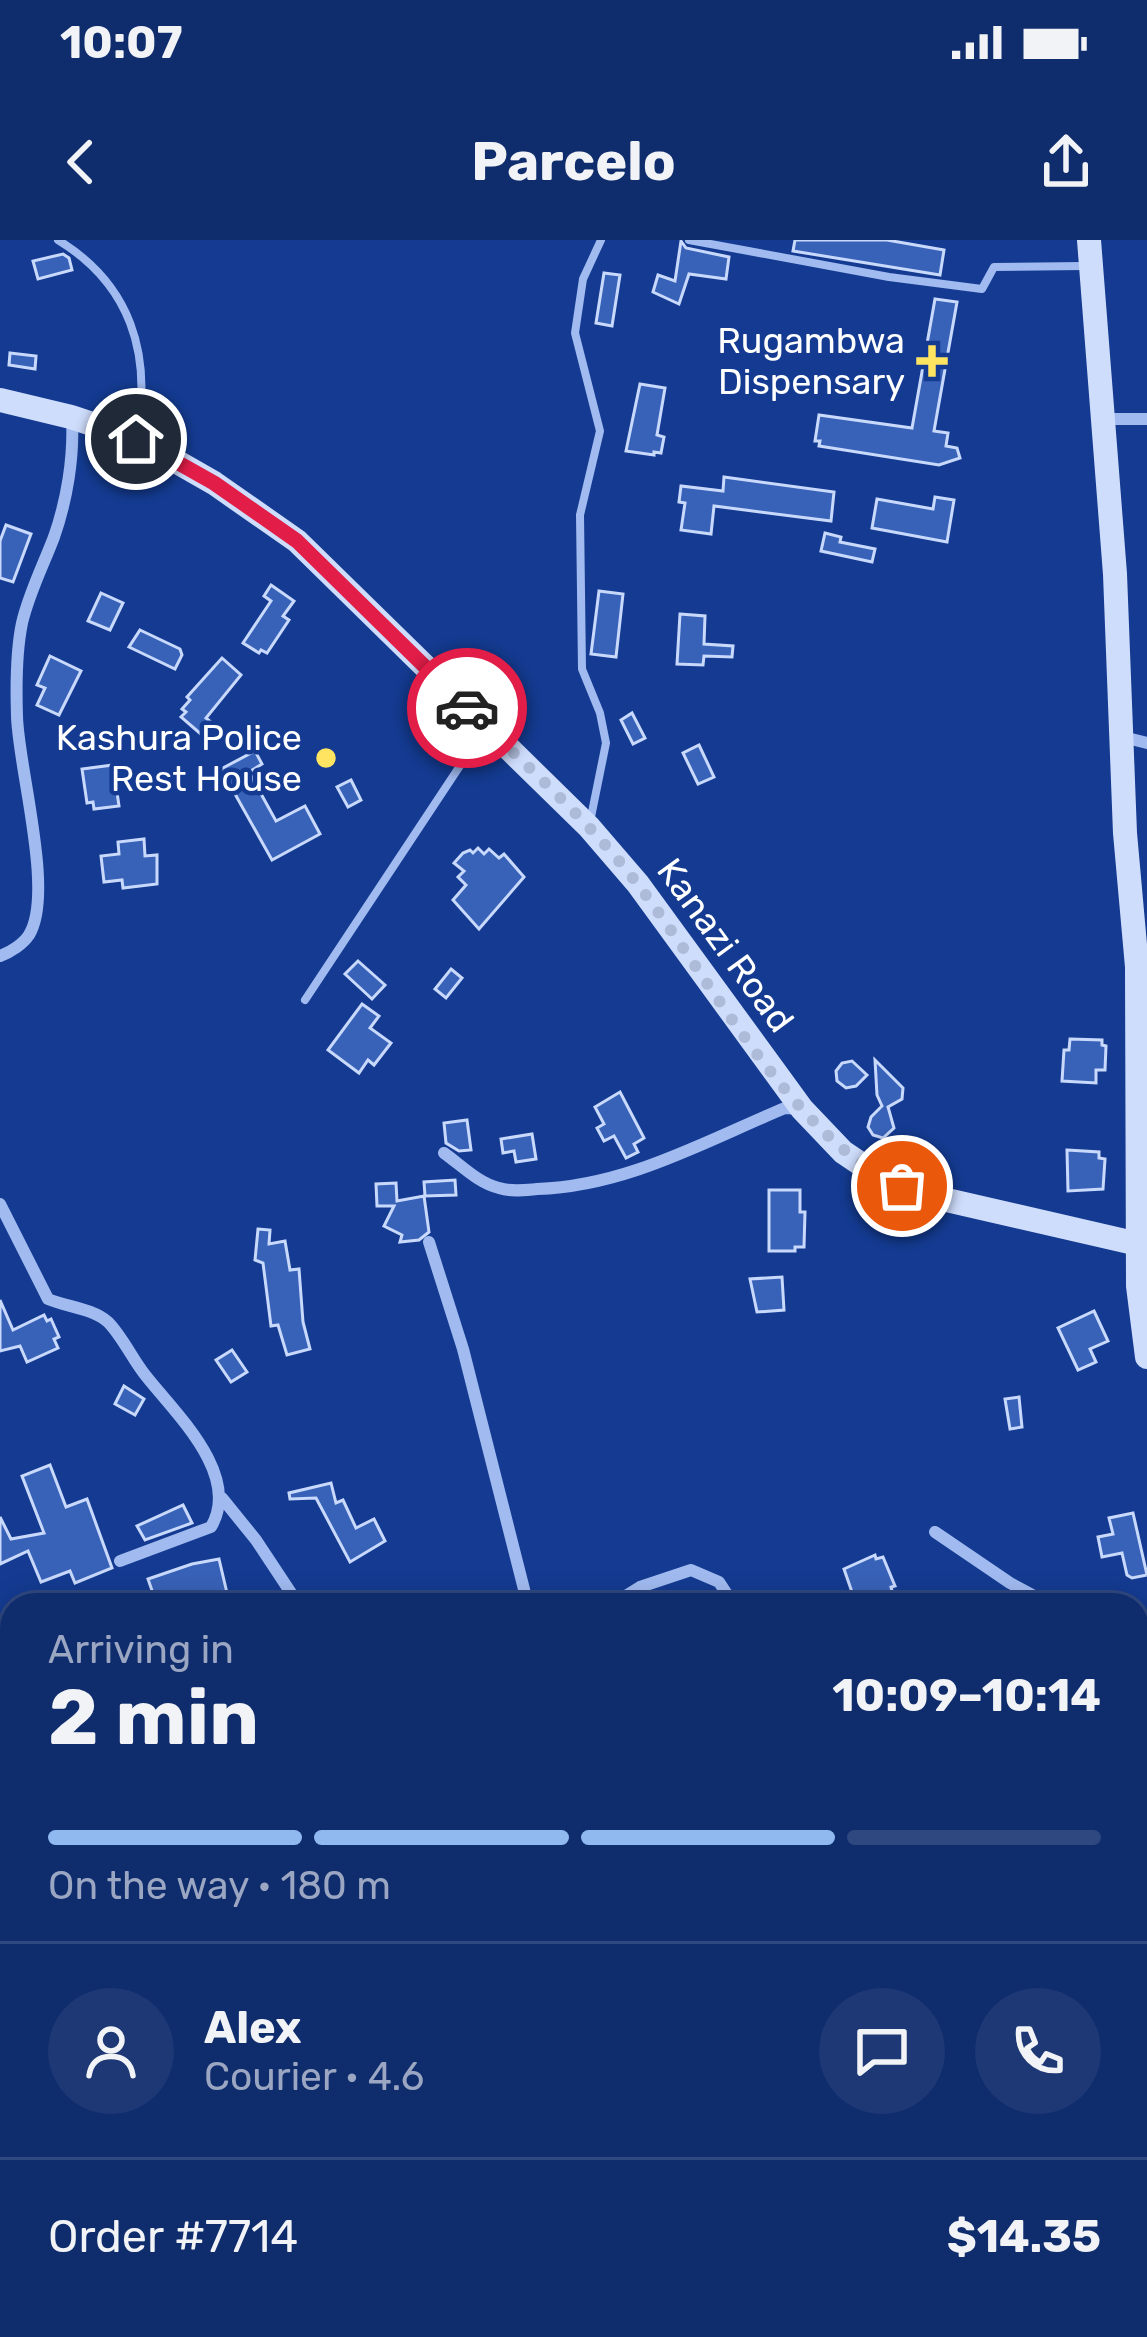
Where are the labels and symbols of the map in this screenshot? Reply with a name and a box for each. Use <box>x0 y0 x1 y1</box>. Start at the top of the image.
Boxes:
place label: Rugambwa Dispensary <box>717 319 905 403</box>
marker: Rugambwa Dispensary <box>916 345 948 377</box>
pin <box>85 388 187 490</box>
courier <box>407 648 527 768</box>
place label: Kashura Police Rest House <box>56 716 302 800</box>
marker: Kashura Police Rest House <box>313 745 339 771</box>
street label: Kanazi Road <box>648 850 803 1041</box>
pin <box>851 1135 953 1237</box>

